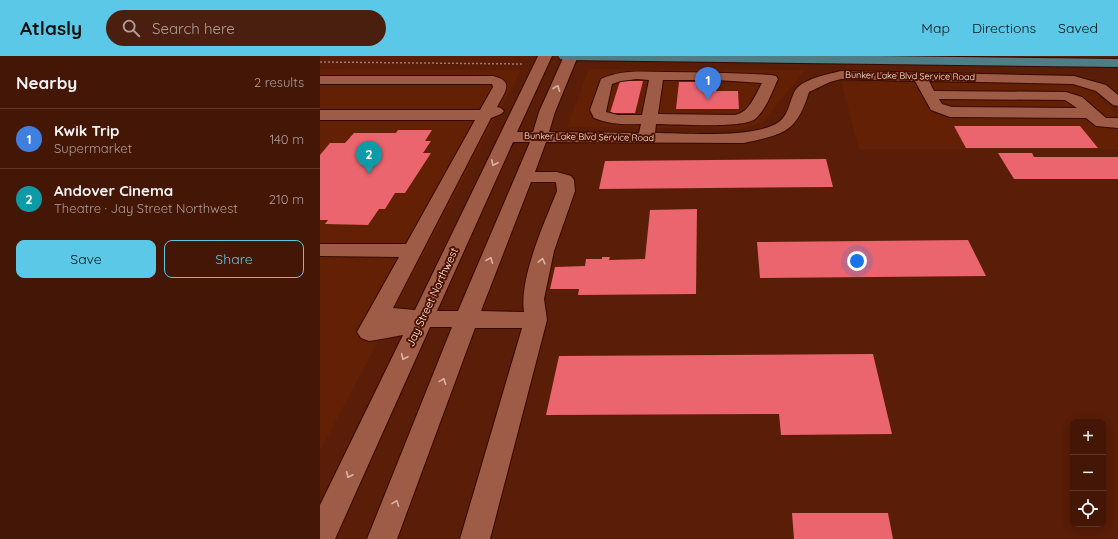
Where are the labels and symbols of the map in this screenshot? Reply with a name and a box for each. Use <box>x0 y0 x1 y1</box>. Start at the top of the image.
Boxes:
pin: 1 <box>695 67 721 100</box>
street label: Bunker Lake Blvd Service Road <box>845 69 975 82</box>
one-way arrow <box>553 84 561 91</box>
street label: Bunker Lake Blvd Service Road <box>524 130 654 143</box>
pin: 2 <box>356 141 382 174</box>
one-way arrow <box>491 159 499 166</box>
street label: Jay Street Northwest <box>403 245 461 349</box>
your location <box>847 251 867 271</box>
one-way arrow <box>486 257 494 264</box>
one-way arrow <box>537 258 546 265</box>
one-way arrow <box>401 353 409 360</box>
one-way arrow <box>438 378 446 385</box>
one-way arrow <box>346 471 354 478</box>
one-way arrow <box>391 499 399 506</box>

